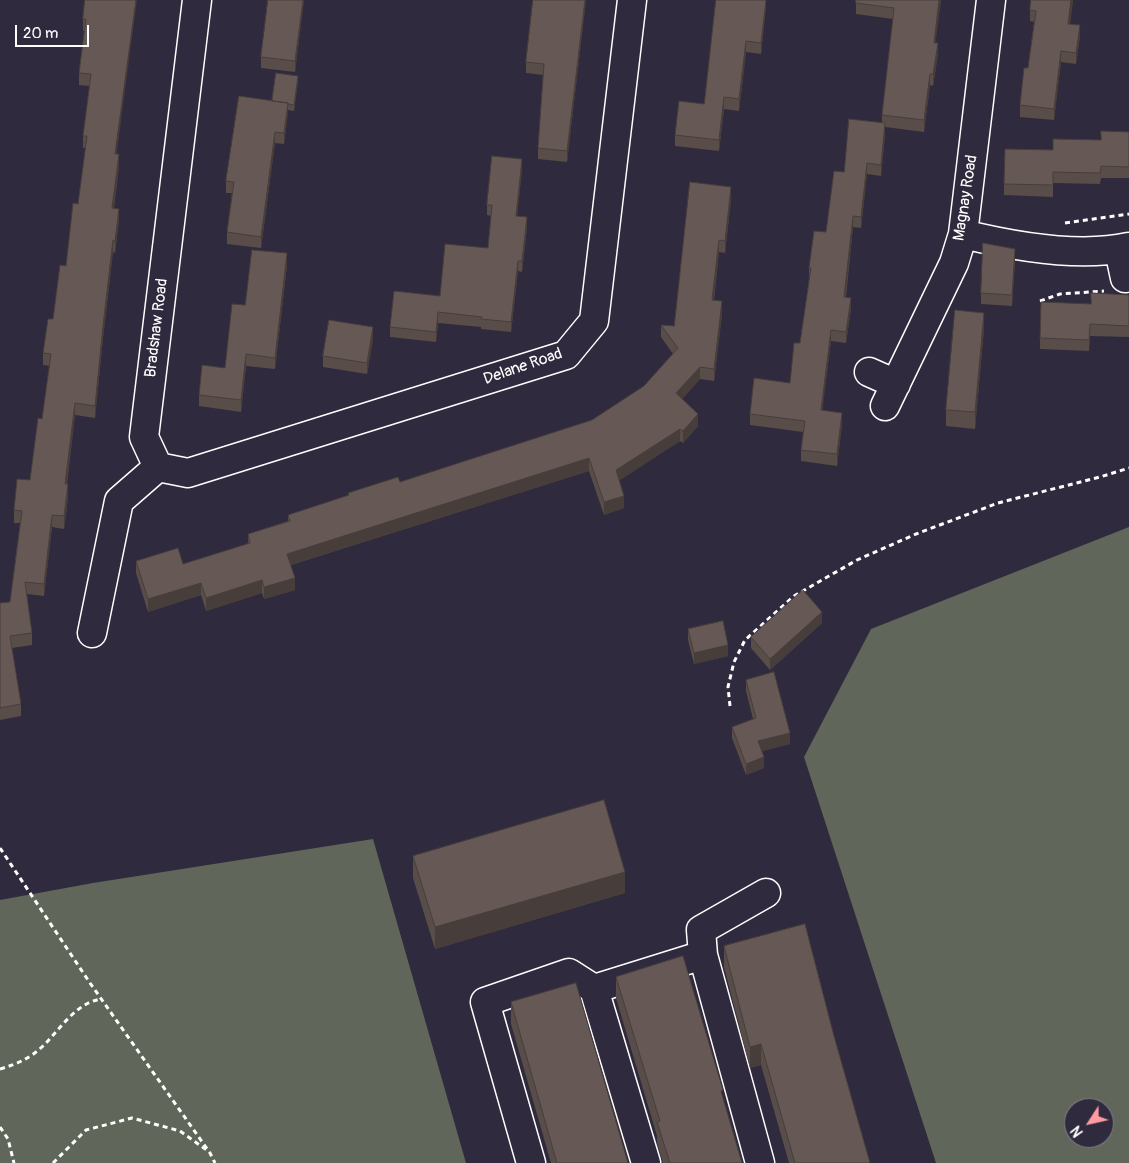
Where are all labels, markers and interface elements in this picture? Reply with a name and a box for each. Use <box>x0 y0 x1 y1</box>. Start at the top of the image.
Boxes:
scale bar <box>18 15 91 47</box>
text: 20 m <box>23 24 58 43</box>
street label: Magnay Road <box>950 154 982 242</box>
street label: Bradshaw Road <box>141 277 173 379</box>
street label: Delane Road <box>481 345 565 389</box>
north arrow <box>1064 1098 1114 1148</box>
text: N <box>1067 1123 1087 1140</box>

